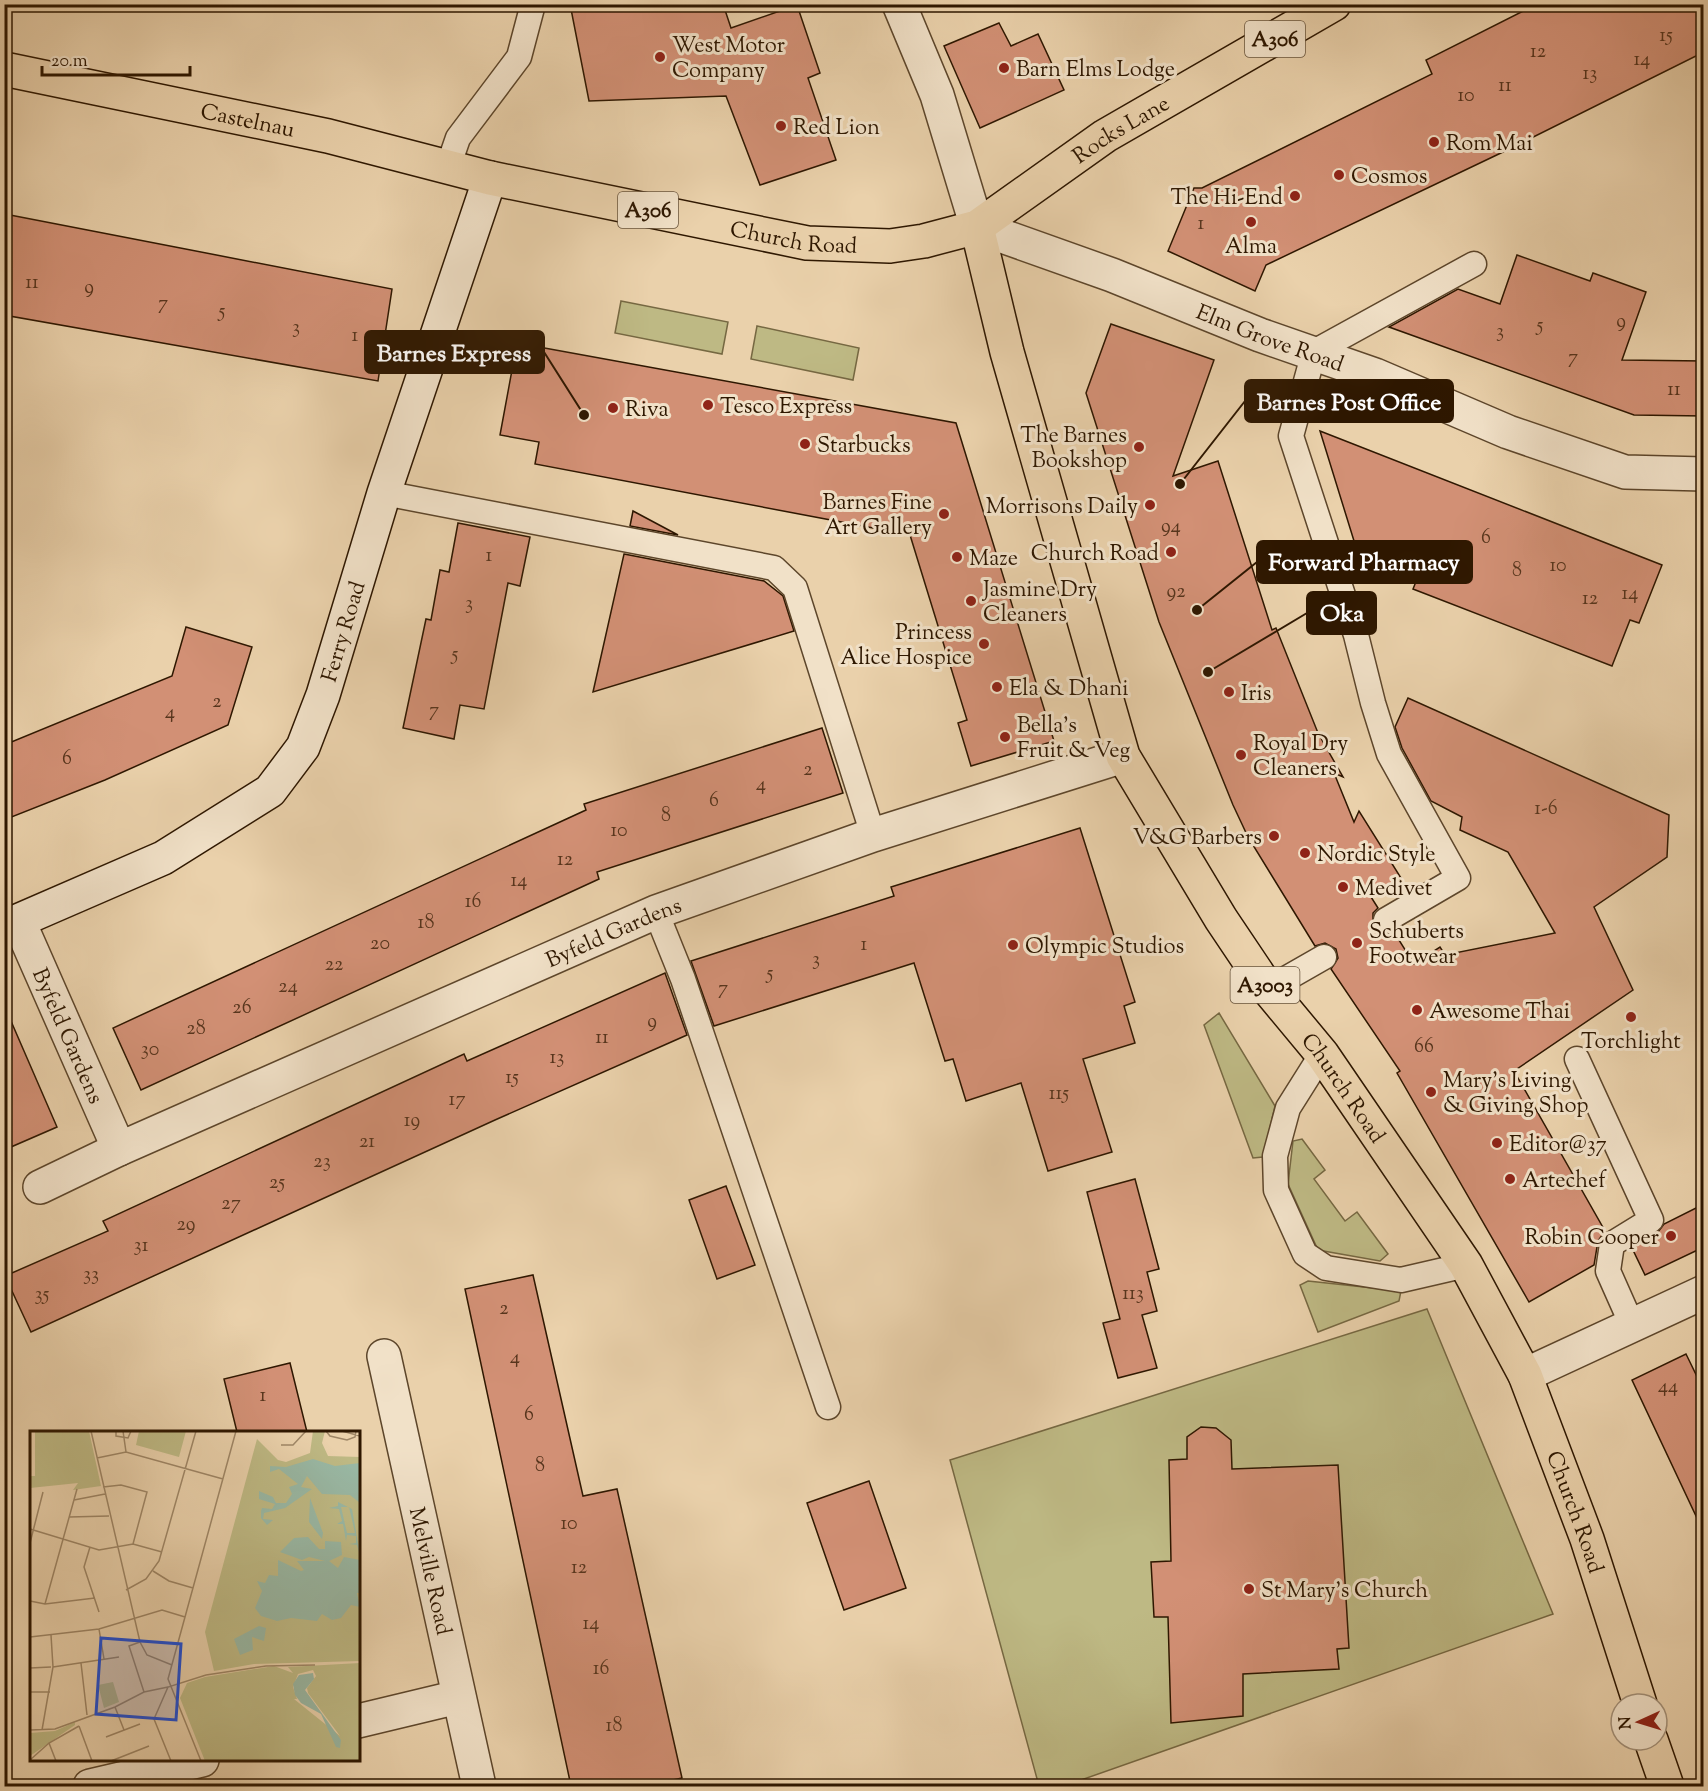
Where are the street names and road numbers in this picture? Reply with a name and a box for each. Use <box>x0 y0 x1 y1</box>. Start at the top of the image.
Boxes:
road number: A306 <box>1245 21 1305 57</box>
street label: Rocks Lane <box>1067 89 1176 173</box>
street label: Castelnau <box>197 97 298 148</box>
road number: A306 <box>618 192 678 228</box>
street label: Church Road <box>727 215 858 264</box>
street label: Elm Grove Road <box>1191 298 1348 382</box>
street label: Ferry Road <box>315 578 375 686</box>
street label: Byfeld Gardens <box>541 891 687 978</box>
street label: Byfeld Gardens <box>22 964 110 1110</box>
road number: A3003 <box>1230 967 1300 1003</box>
street label: Church Road <box>1292 1027 1392 1151</box>
street label: Church Road <box>1536 1447 1610 1578</box>
street label: Melville Road <box>399 1504 458 1639</box>

